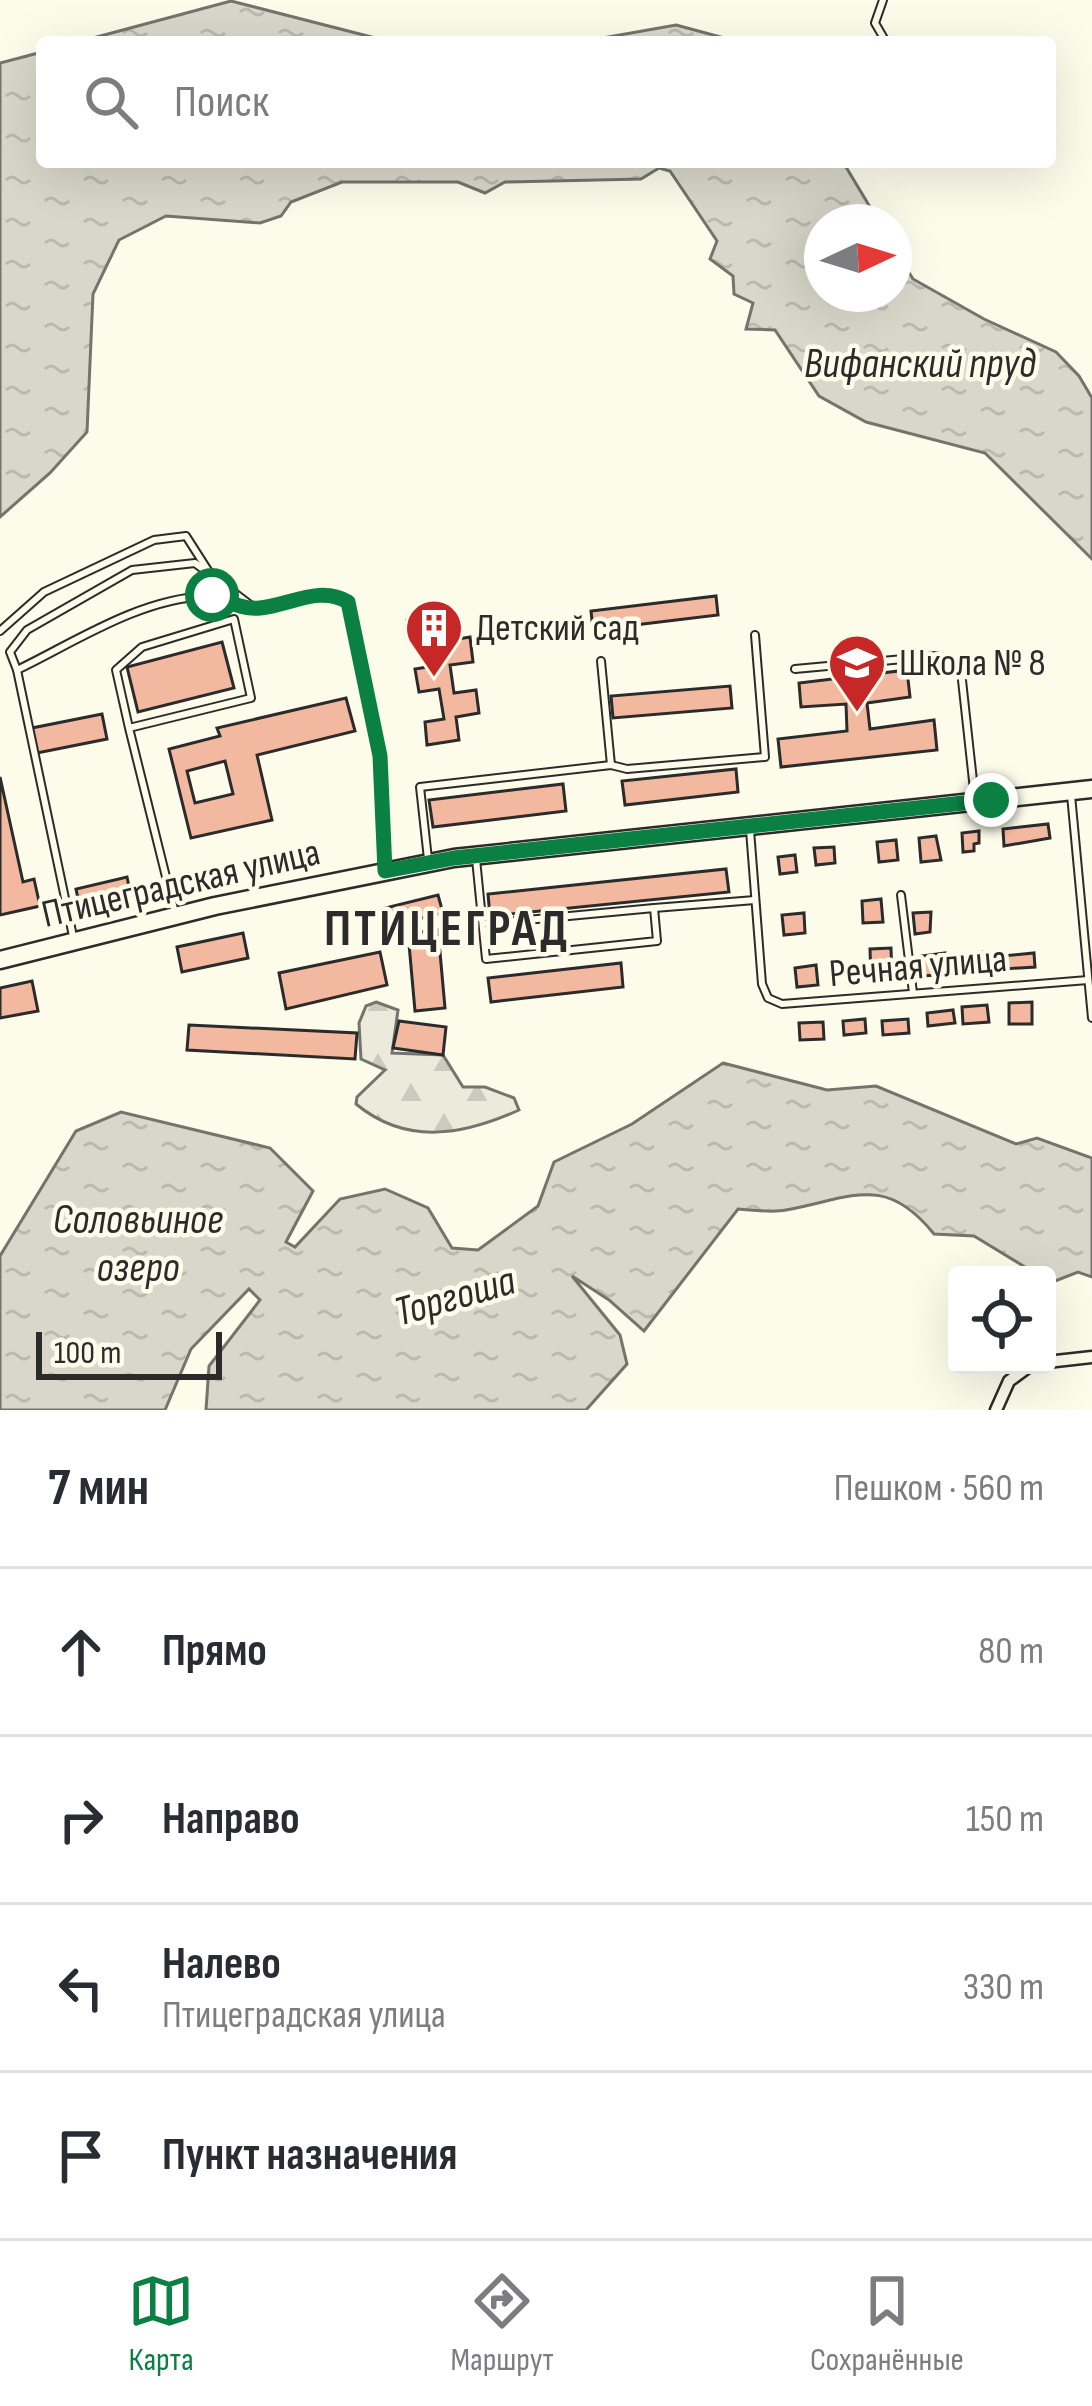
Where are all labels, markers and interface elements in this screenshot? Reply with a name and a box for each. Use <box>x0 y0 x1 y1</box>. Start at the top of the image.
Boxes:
search box <box>36 36 1056 168</box>
icon: search <box>78 69 144 135</box>
text: Поиск <box>174 75 269 130</box>
north arrow <box>804 204 912 312</box>
water label: Вифанский пруд <box>804 339 1037 390</box>
route start <box>185 568 239 622</box>
building icon: Детский сад <box>403 597 465 679</box>
place label: Детский сад <box>476 605 639 652</box>
school or university icon: Школа № 8 <box>826 632 888 714</box>
place label: Школа № 8 <box>899 640 1046 687</box>
route end <box>964 773 1018 827</box>
street label: Птицеградская улица <box>37 829 325 939</box>
district label: ПТИЦЕГРАД <box>324 899 570 960</box>
street label: Речная улица <box>827 936 1009 998</box>
water label: Соловьиное озеро <box>53 1195 223 1294</box>
water label: Торгоша <box>389 1256 521 1338</box>
map controls <box>948 1266 1056 1374</box>
button: locate <box>948 1266 1056 1374</box>
scale bar <box>36 1326 222 1379</box>
text: 100 m <box>54 1333 121 1373</box>
text: 7 мин <box>48 1458 149 1519</box>
text: Пешком · 560 m <box>834 1465 1044 1512</box>
icon: ahead <box>48 1619 114 1685</box>
text: Прямо <box>162 1624 267 1679</box>
text: 80 m <box>978 1628 1044 1675</box>
icon: right <box>48 1787 114 1853</box>
text: Направо <box>162 1792 300 1847</box>
text: 150 m <box>966 1796 1044 1843</box>
text: Налево <box>162 1937 281 1992</box>
icon: left <box>48 1955 114 2021</box>
text: 330 m <box>963 1964 1044 2011</box>
text: Птицеградская улица <box>162 1992 446 2039</box>
icon: arrive <box>48 2123 114 2189</box>
text: Пункт назначения <box>162 2128 457 2183</box>
tab: Карта <box>128 2268 194 2380</box>
tab: Маршрут <box>450 2268 554 2380</box>
tab: Сохранённые <box>810 2268 964 2380</box>

